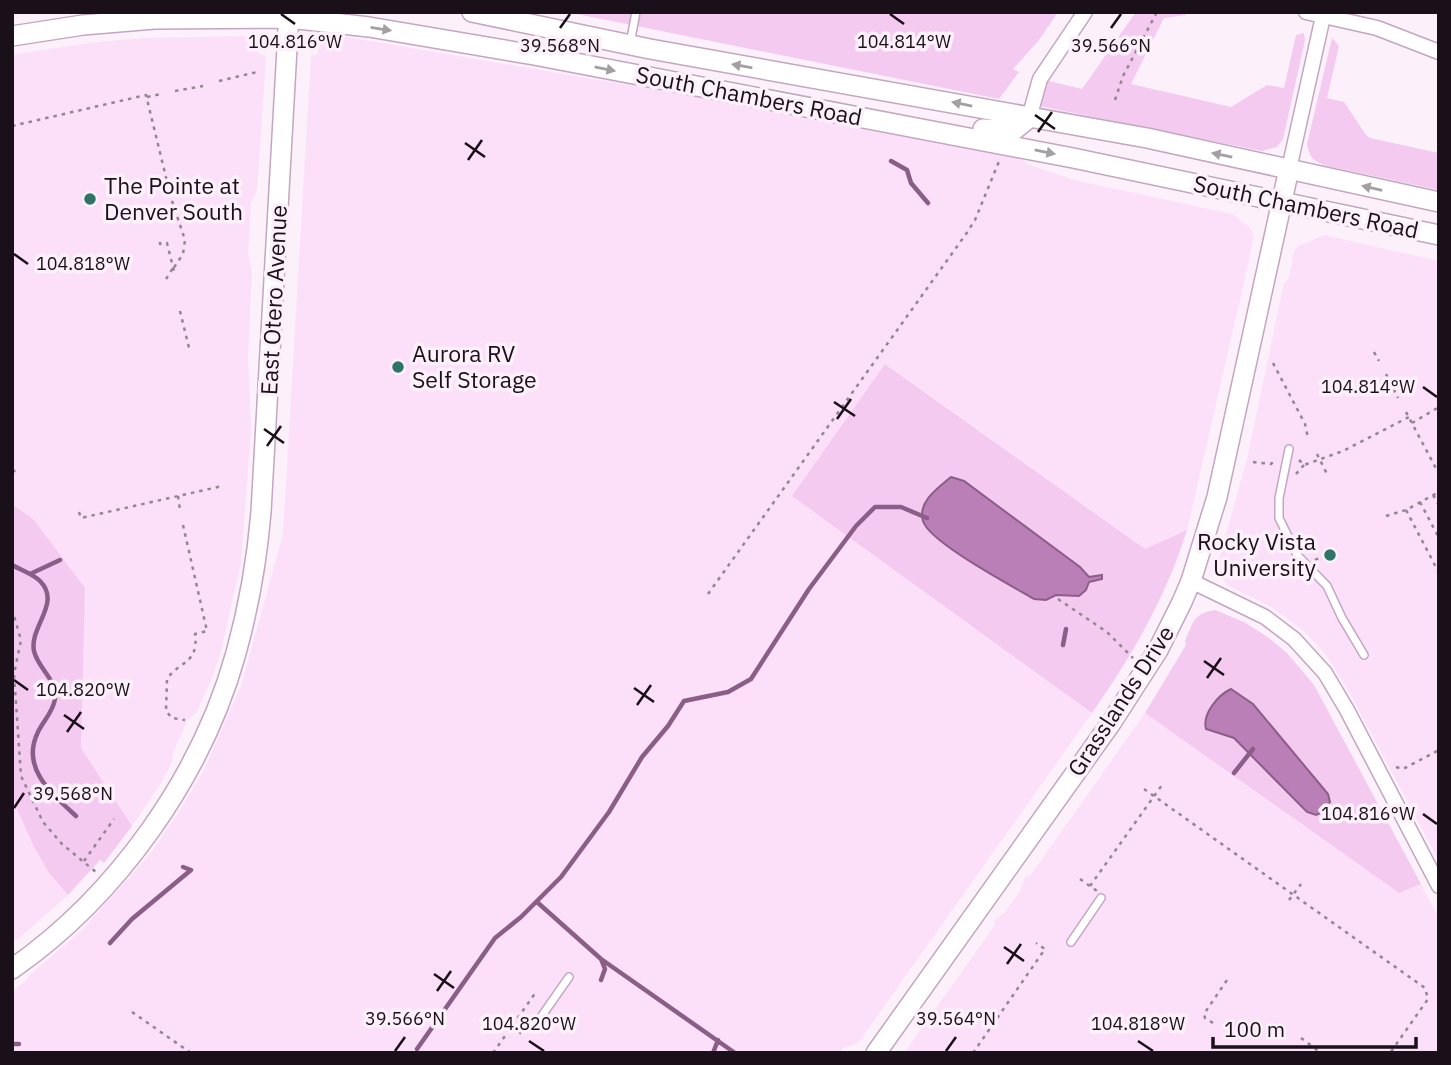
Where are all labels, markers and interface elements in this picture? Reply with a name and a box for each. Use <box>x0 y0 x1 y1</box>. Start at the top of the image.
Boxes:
one-way arrow <box>370 23 392 34</box>
text: 104.816°W <box>248 30 342 53</box>
text: 104.814°W <box>857 30 951 53</box>
text: 39.568°N <box>520 34 600 57</box>
text: 39.566°N <box>1071 34 1151 57</box>
street label: South Chambers Road <box>634 58 865 132</box>
one-way arrow <box>731 60 753 71</box>
one-way arrow <box>594 64 616 75</box>
one-way arrow <box>951 99 973 110</box>
one-way arrow <box>1034 147 1056 158</box>
one-way arrow <box>1211 149 1233 160</box>
street label: South Chambers Road <box>1191 167 1422 245</box>
place label: The Pointe at Denver South <box>104 170 243 226</box>
one-way arrow <box>1361 182 1383 193</box>
marker: The Pointe at Denver South <box>82 191 98 207</box>
street label: East Otero Avenue <box>253 204 293 396</box>
text: 104.818°W <box>36 252 130 275</box>
place label: Aurora RV Self Storage <box>412 338 537 394</box>
marker: Aurora RV Self Storage <box>390 359 406 375</box>
text: 104.814°W <box>1321 375 1415 398</box>
place label: Rocky Vista University <box>1197 526 1317 582</box>
marker: Rocky Vista University <box>1322 547 1338 563</box>
street label: Grasslands Drive <box>1060 619 1180 782</box>
text: 104.820°W <box>36 678 130 701</box>
text: 39.568°N <box>33 782 113 805</box>
text: 104.816°W <box>1321 802 1415 825</box>
scale bar <box>1213 1006 1416 1050</box>
text: 39.566°N <box>365 1007 445 1030</box>
text: 39.564°N <box>916 1007 996 1030</box>
text: 104.820°W <box>482 1012 576 1035</box>
text: 104.818°W <box>1091 1012 1185 1035</box>
text: 100 m <box>1224 1015 1285 1043</box>

